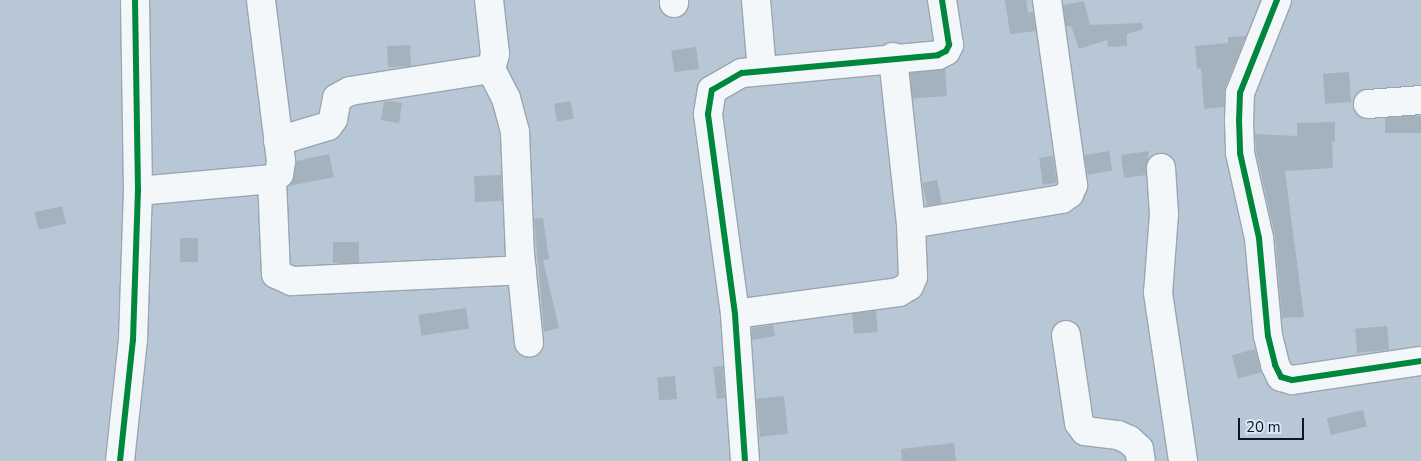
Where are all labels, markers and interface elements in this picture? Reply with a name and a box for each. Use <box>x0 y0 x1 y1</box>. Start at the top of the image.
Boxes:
scale bar <box>1241 408 1307 440</box>
text: 20 m <box>1246 417 1281 437</box>

